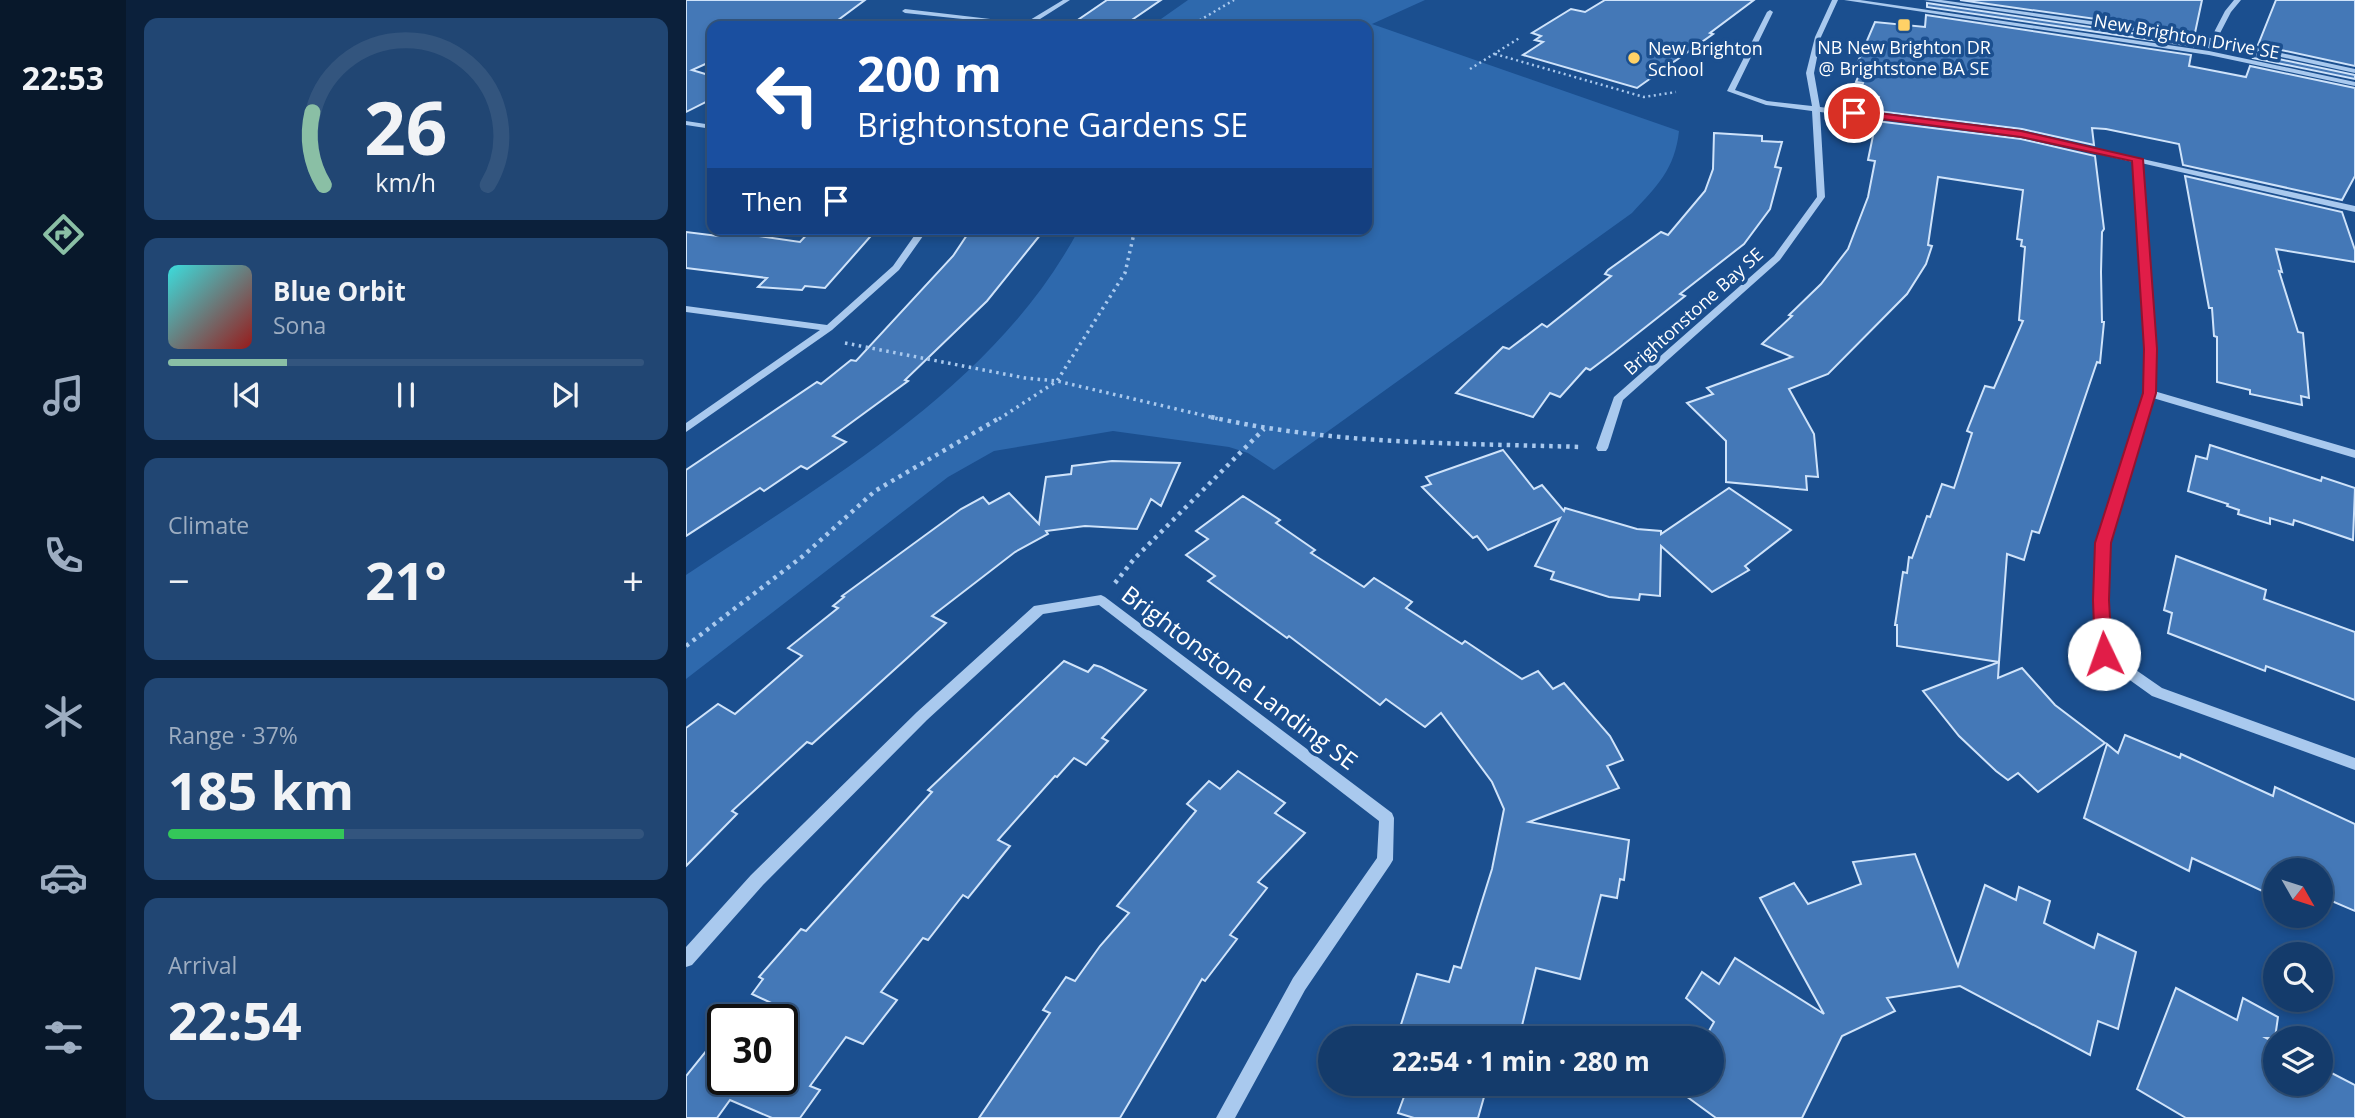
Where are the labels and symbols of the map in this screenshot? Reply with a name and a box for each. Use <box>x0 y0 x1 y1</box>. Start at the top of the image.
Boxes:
street label: New Brighton Drive SE <box>2092 8 2282 64</box>
marker: NB New Brighton DR @ Brightstone BA SE <box>1896 17 1912 33</box>
place label: NB New Brighton DR @ Brightstone BA SE <box>1817 35 1991 80</box>
place label: New Brighton School <box>1648 36 1763 81</box>
marker: New Brighton School <box>1626 50 1642 66</box>
pin <box>1824 83 1884 143</box>
street label: Brightonstone Bay SE <box>1618 242 1768 380</box>
street label: Brightonstone Landing SE <box>1115 577 1365 777</box>
position arrow <box>2067 617 2141 691</box>
north arrow <box>2263 858 2333 928</box>
speed limit sign: 30 <box>707 1004 798 1095</box>

